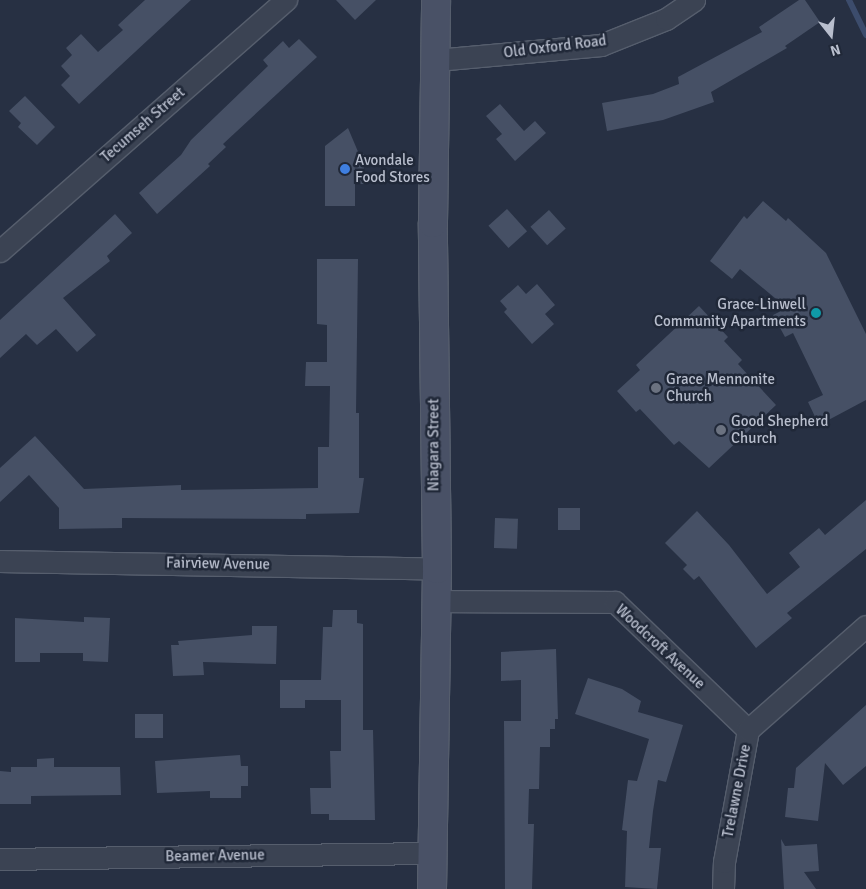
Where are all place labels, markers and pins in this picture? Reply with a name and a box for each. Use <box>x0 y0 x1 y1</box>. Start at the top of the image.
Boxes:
place label: Avondale Food Stores <box>355 151 430 186</box>
marker: Avondale Food Stores <box>339 163 351 175</box>
place label: Grace-Linwell Community Apartments <box>654 295 806 330</box>
marker: Grace-Linwell Community Apartments <box>810 307 822 319</box>
place label: Grace Mennonite Church <box>666 370 775 405</box>
marker: Grace Mennonite Church <box>650 382 662 394</box>
place label: Good Shepherd Church <box>731 412 828 447</box>
marker: Good Shepherd Church <box>715 424 727 436</box>

